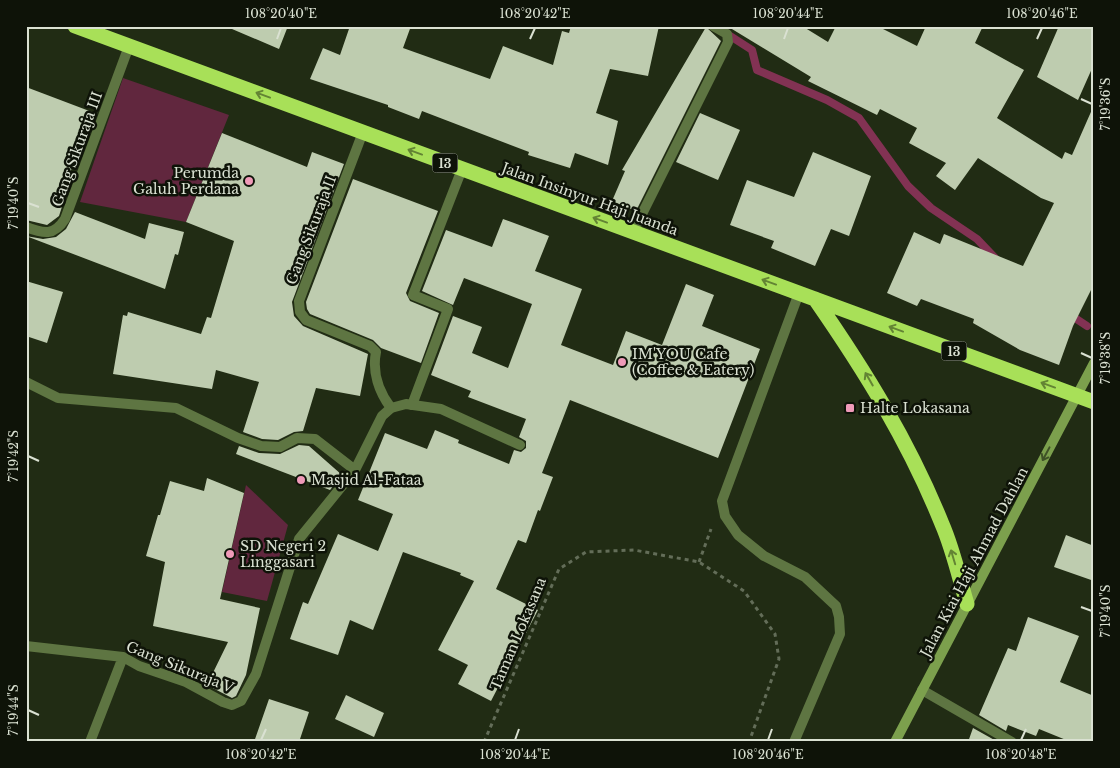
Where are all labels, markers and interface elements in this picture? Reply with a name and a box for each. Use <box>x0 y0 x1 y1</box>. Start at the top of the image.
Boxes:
text: 108°20'40"E <box>245 6 317 21</box>
text: 108°20'42"E <box>500 6 571 21</box>
text: 108°20'44"E <box>753 6 823 21</box>
text: 108°20'46"E <box>1006 6 1078 21</box>
text: 7°19'36"S <box>1098 77 1113 131</box>
street label: Gang Sikuraja III <box>48 89 106 209</box>
one-way arrow <box>256 90 271 99</box>
one-way arrow <box>408 147 423 156</box>
road number: 13 <box>432 154 458 172</box>
street label: Jalan Insinyur Haji Juanda <box>497 158 681 239</box>
place label: Perumda Galuh Perdana <box>133 164 239 198</box>
street label: Gang Sikuraja II <box>282 173 340 287</box>
marker: Perumda Galuh Perdana <box>243 175 255 187</box>
text: 7°19'40"S <box>6 176 21 230</box>
one-way arrow <box>593 215 609 224</box>
one-way arrow <box>762 277 778 286</box>
one-way arrow <box>888 324 904 333</box>
text: 7°19'38"S <box>1098 331 1113 384</box>
road number: 13 <box>942 342 966 361</box>
place label: IM'YOU Cafe (Coffee & Eatery) <box>632 345 754 379</box>
marker: IM'YOU Cafe (Coffee & Eatery) <box>616 356 628 368</box>
one-way arrow <box>864 371 874 386</box>
one-way arrow <box>1041 380 1056 389</box>
place label: Halte Lokasana <box>860 399 970 417</box>
marker: Halte Lokasana <box>844 402 856 414</box>
text: 7°19'42"S <box>6 430 21 482</box>
one-way arrow <box>1041 447 1051 462</box>
street label: Jalan Kiai Haji Ahmad Dahlan <box>915 464 1032 662</box>
place label: Masjid Al-Fataa <box>311 471 422 489</box>
marker: Masjid Al-Fataa <box>295 474 307 486</box>
place label: SD Negeri 2 Linggasari <box>240 537 326 571</box>
marker: SD Negeri 2 Linggasari <box>224 548 236 560</box>
one-way arrow <box>947 549 957 565</box>
street label: Taman Lokasana <box>486 574 550 693</box>
text: 7°19'40"S <box>1098 584 1113 638</box>
street label: Gang Sikuraja V <box>124 637 237 697</box>
text: 7°19'44"S <box>6 684 21 736</box>
text: 108°20'42"E <box>226 747 297 762</box>
text: 108°20'44"E <box>480 747 550 762</box>
text: 108°20'46"E <box>732 747 804 762</box>
text: 108°20'48"E <box>986 747 1057 762</box>

